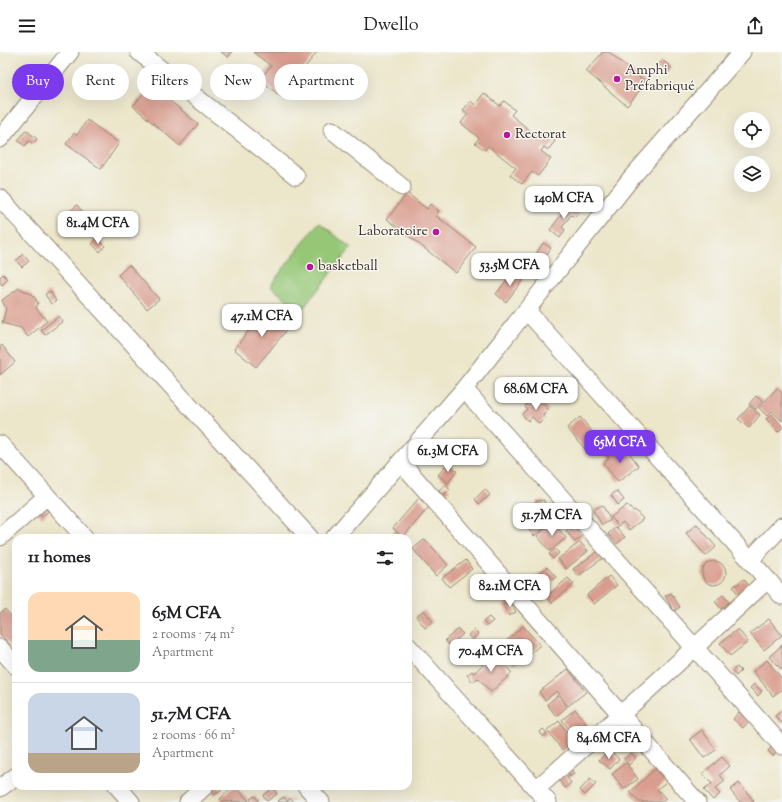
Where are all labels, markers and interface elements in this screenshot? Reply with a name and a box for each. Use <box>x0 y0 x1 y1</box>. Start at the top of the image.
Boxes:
text: Dwello <box>363 13 419 39</box>
icon: menu <box>16 15 38 37</box>
icon: share <box>744 15 766 37</box>
place label: Amphi Préfabriqué <box>625 61 695 97</box>
chip: Buy <box>12 64 64 100</box>
chip: Rent <box>72 64 129 100</box>
chip: Filters <box>137 64 202 100</box>
chip: New <box>210 64 266 100</box>
chip: Apartment <box>274 64 368 100</box>
marker: Amphi Préfabriqué <box>612 74 622 84</box>
map controls <box>734 112 770 192</box>
button: locate <box>734 112 770 148</box>
place label: Rectorat <box>515 125 566 145</box>
marker: Rectorat <box>502 130 512 140</box>
button: layers <box>734 156 770 192</box>
pin: 140M CFA <box>523 186 605 220</box>
text: 140M CFA <box>534 190 594 208</box>
pin: 81.4M CFA <box>52 211 144 245</box>
text: 81.4M CFA <box>67 215 129 233</box>
place label: Laboratoire <box>358 222 428 242</box>
marker: Laboratoire <box>431 227 441 237</box>
pin: 53.5M CFA <box>464 253 556 287</box>
place label: basketball <box>318 257 378 277</box>
text: 53.5M CFA <box>480 257 540 275</box>
marker: basketball <box>305 262 315 272</box>
pin: 47.1M CFA <box>216 304 308 338</box>
text: 47.1M CFA <box>231 308 293 326</box>
pin: 68.6M CFA <box>490 377 582 411</box>
text: 68.6M CFA <box>504 381 568 399</box>
pin: 65M CFA <box>583 430 657 464</box>
text: 65M CFA <box>593 434 647 452</box>
pin: 61.3M CFA <box>402 439 494 473</box>
text: 61.3M CFA <box>417 443 479 461</box>
pin: 51.7M CFA <box>506 503 598 537</box>
text: 51.7M CFA <box>522 507 582 525</box>
text: 11 homes <box>28 546 91 570</box>
icon: filters <box>374 547 396 569</box>
pin: 82.1M CFA <box>464 574 556 608</box>
text: 82.1M CFA <box>479 578 541 596</box>
text: 65M CFA <box>152 602 221 626</box>
icon: home <box>60 608 108 656</box>
text: 2 rooms · 74 m² <box>152 626 235 644</box>
pin: 70.4M CFA <box>445 639 537 673</box>
text: 70.4M CFA <box>459 643 523 661</box>
text: Apartment <box>152 644 213 662</box>
text: 51.7M CFA <box>152 703 231 727</box>
icon: home <box>60 709 108 757</box>
pin: 84.6M CFA <box>563 726 655 760</box>
text: 2 rooms · 66 m² <box>152 727 235 745</box>
text: 84.6M CFA <box>577 730 641 748</box>
text: Apartment <box>152 745 213 763</box>

